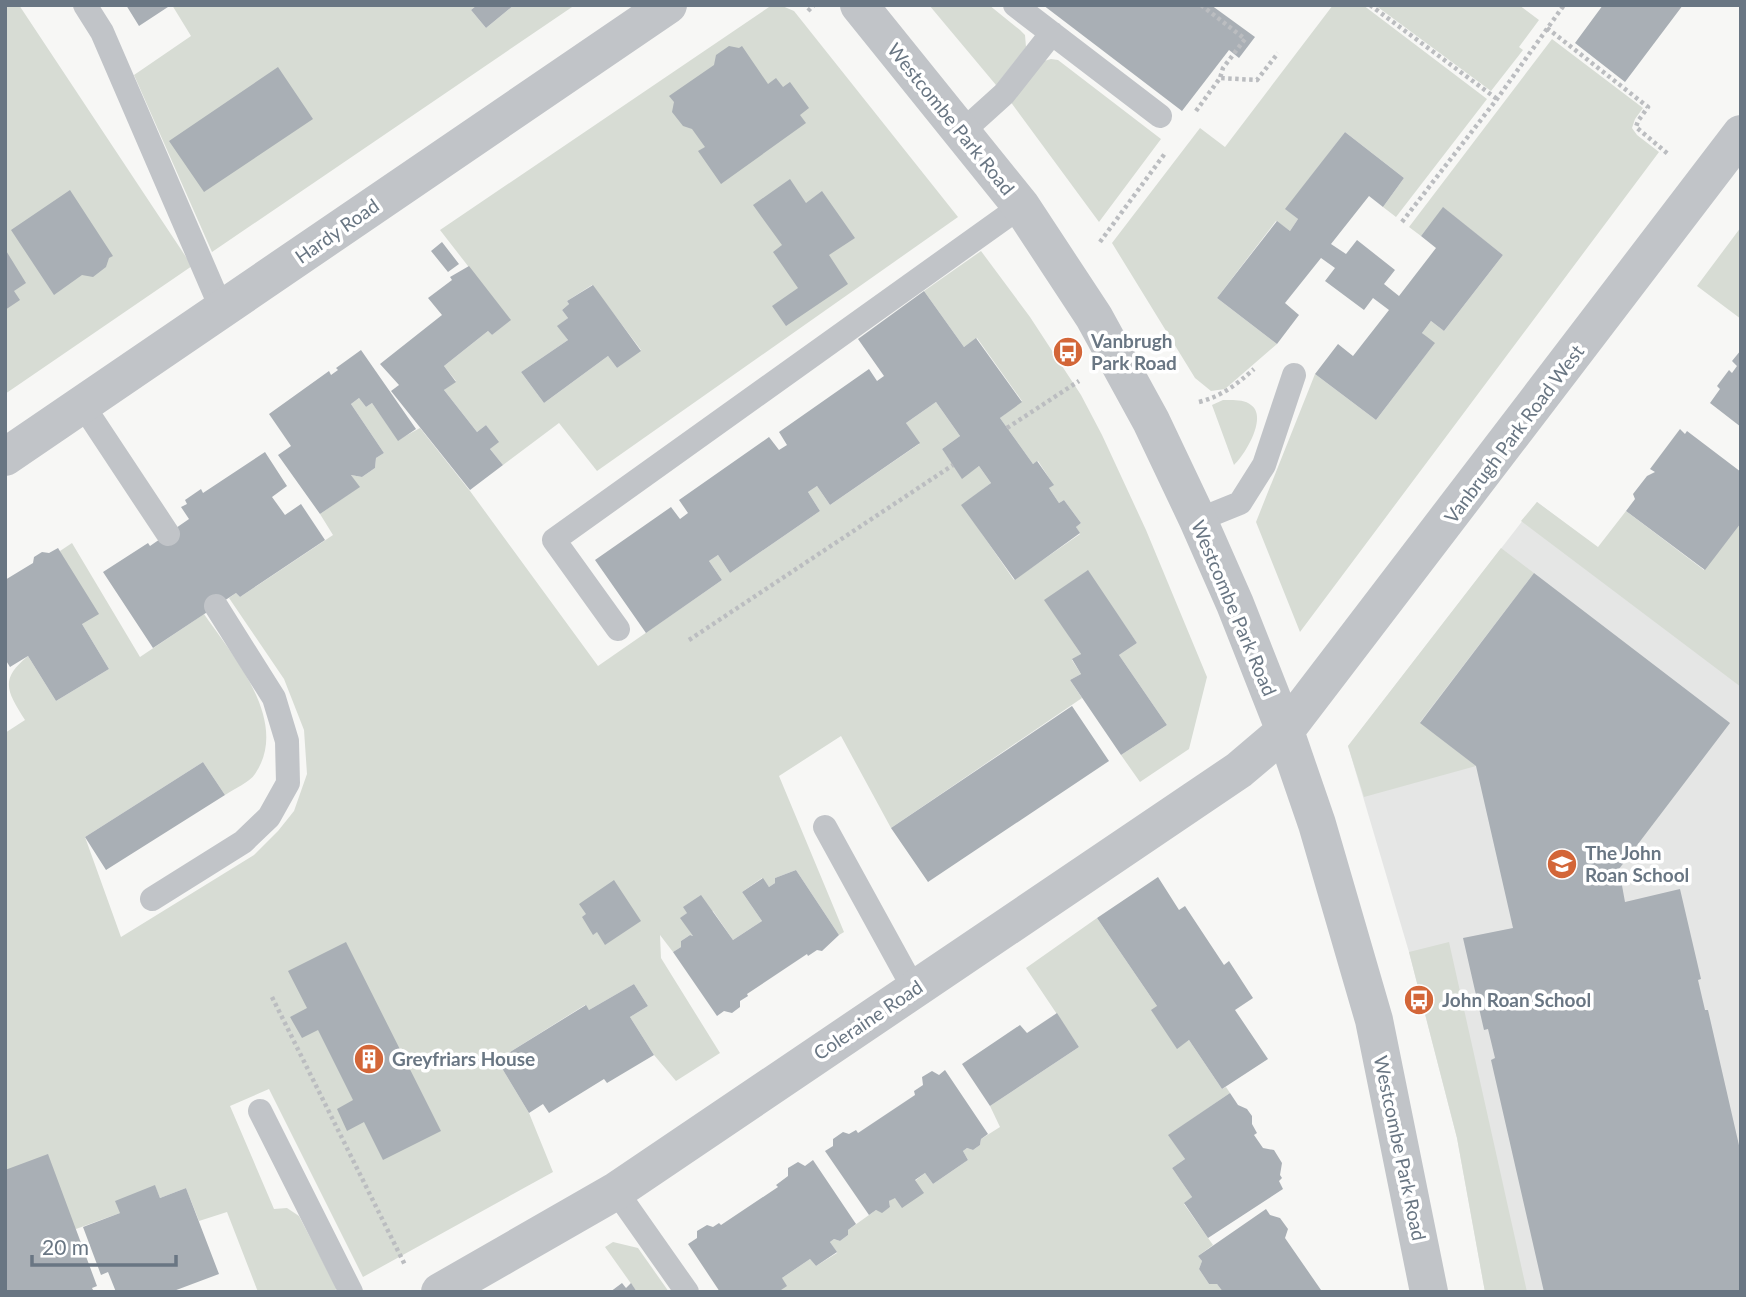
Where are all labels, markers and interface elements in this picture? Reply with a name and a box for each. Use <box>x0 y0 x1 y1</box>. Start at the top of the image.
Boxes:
street label: Westcombe Park Road <box>883 38 1020 199</box>
street label: Hardy Road <box>290 193 383 268</box>
place label: Vanbrugh Park Road <box>1090 329 1177 374</box>
bus stop icon: Vanbrugh Park Road <box>1051 335 1085 369</box>
street label: Vanbrugh Park Road West <box>1439 340 1588 527</box>
street label: Westcombe Park Road <box>1187 517 1282 699</box>
place label: The John Roan School <box>1585 841 1689 886</box>
school or university icon: The John Roan School <box>1545 847 1579 881</box>
street label: Coleraine Road <box>809 975 926 1064</box>
bus stop icon: John Roan School <box>1402 983 1436 1017</box>
place label: John Roan School <box>1442 988 1591 1011</box>
building icon: Greyfriars House <box>352 1042 386 1076</box>
place label: Greyfriars House <box>392 1047 535 1070</box>
street label: Westcombe Park Road <box>1370 1053 1431 1243</box>
scale bar <box>32 1224 175 1268</box>
text: 20 m <box>42 1234 89 1259</box>

